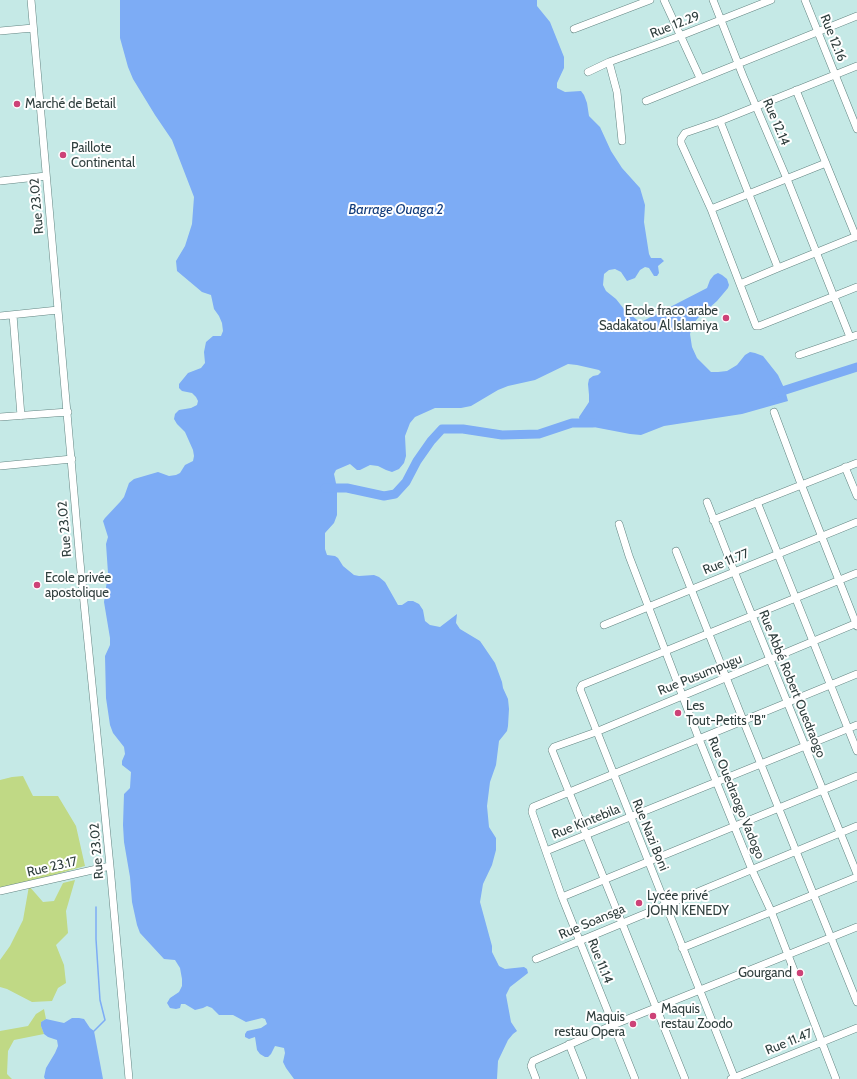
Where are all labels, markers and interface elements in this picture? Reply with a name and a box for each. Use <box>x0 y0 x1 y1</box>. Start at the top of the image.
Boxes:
street label: Rue 12.29 <box>648 8 702 42</box>
street label: Rue 12.16 <box>817 12 849 64</box>
place label: Marché de Betail <box>25 96 116 112</box>
street label: Rue 12.14 <box>759 96 793 148</box>
marker: Marché de Betail <box>12 99 22 109</box>
place label: Paillote Continental <box>71 140 135 171</box>
marker: Paillote Continental <box>58 150 68 160</box>
street label: Rue 23.02 <box>27 177 47 235</box>
water label: Barrage Ouaga 2 <box>348 202 444 218</box>
place label: Ecole fraco arabe Sadakatou Al Islamiya <box>599 303 718 334</box>
marker: Ecole fraco arabe Sadakatou Al Islamiya <box>721 313 731 323</box>
street label: Rue 23.02 <box>55 500 75 558</box>
street label: Rue 11.77 <box>701 546 751 578</box>
place label: Ecole privée apostolique <box>45 570 111 601</box>
marker: Ecole privée apostolique <box>32 580 42 590</box>
street label: Rue Abbé Robert Ouedraogo <box>755 608 829 760</box>
street label: Rue Pusumpugu <box>656 651 744 699</box>
place label: Les Tout-Petits "B" <box>686 698 766 729</box>
marker: Les Tout-Petits "B" <box>673 708 683 718</box>
street label: Rue Ouedraogo Vadogo <box>704 735 768 861</box>
street label: Rue Nazi Boni <box>629 797 671 873</box>
street label: Rue Kintebila <box>550 801 622 843</box>
street label: Rue 23.02 <box>87 822 107 880</box>
street label: Rue 23.17 <box>25 854 79 880</box>
place label: Lycée privé JOHN KENEDY <box>647 888 729 919</box>
marker: Lycée privé JOHN KENEDY <box>634 898 644 908</box>
street label: Rue Soansga <box>557 901 627 943</box>
street label: Rue 11.14 <box>584 936 616 986</box>
place label: Gourgand <box>738 965 792 981</box>
marker: Gourgand <box>795 968 805 978</box>
place label: Maquis restau Zoodo <box>661 1001 733 1032</box>
place label: Maquis restau Opera <box>555 1009 625 1040</box>
marker: Maquis restau Zoodo <box>648 1011 658 1021</box>
marker: Maquis restau Opera <box>628 1019 638 1029</box>
street label: Rue 11.47 <box>763 1026 815 1058</box>

